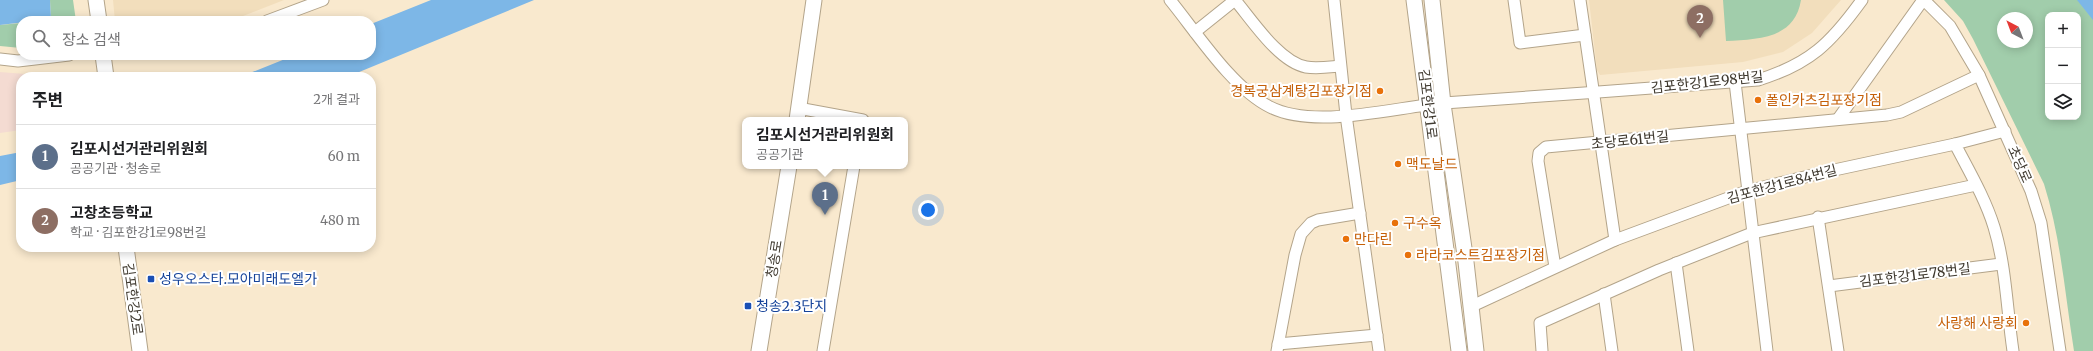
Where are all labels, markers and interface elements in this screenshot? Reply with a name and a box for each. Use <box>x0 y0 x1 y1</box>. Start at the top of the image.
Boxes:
pin: 2 <box>1687 5 1713 38</box>
north arrow <box>1997 12 2033 48</box>
map controls <box>2045 12 2081 120</box>
button: + <box>2045 12 2081 48</box>
search box <box>16 16 376 60</box>
icon: search <box>30 27 52 49</box>
text: 장소 검색 <box>62 30 121 49</box>
button: − <box>2045 48 2081 84</box>
street label: 김포한강1로98번길 <box>1650 67 1764 97</box>
street label: 김포한강1로 <box>1415 68 1441 140</box>
place label: 경복궁삼계탕김포장기점 <box>1230 82 1372 100</box>
button: layers <box>2045 84 2081 120</box>
marker: 경복궁삼계탕김포장기점 <box>1375 86 1385 96</box>
text: 주변 <box>32 89 63 111</box>
text: 2개 결과 <box>313 91 360 108</box>
place label: 폴인카츠김포장기점 <box>1766 91 1882 109</box>
marker: 폴인카츠김포장기점 <box>1753 95 1763 105</box>
popup <box>742 117 908 169</box>
text: 김포시선거관리위원회 <box>756 125 894 144</box>
street label: 초당로61번길 <box>1590 127 1670 153</box>
text: 김포시선거관리위원회 <box>70 139 208 158</box>
street label: 초당로 <box>2004 143 2036 185</box>
text: 공공기관 <box>756 146 804 163</box>
text: 1 <box>42 148 48 165</box>
text: 60 m <box>328 148 360 165</box>
place label: 맥도날드 <box>1406 155 1458 173</box>
marker: 맥도날드 <box>1393 159 1403 169</box>
text: 공공기관 · 청송로 <box>70 160 161 177</box>
street label: 김포한강1로84번길 <box>1725 161 1839 207</box>
pin: 1 <box>812 182 838 215</box>
your location <box>918 200 938 220</box>
text: 고창초등학교 <box>70 203 153 222</box>
text: 2 <box>41 212 49 229</box>
text: 480 m <box>320 212 360 229</box>
place label: 구수옥 <box>1403 214 1442 232</box>
marker: 구수옥 <box>1390 218 1400 228</box>
text: 학교 · 김포한강1로98번길 <box>70 224 207 241</box>
place label: 만다린 <box>1354 230 1393 248</box>
marker: 만다린 <box>1341 234 1351 244</box>
street label: 청송로 <box>762 238 786 279</box>
place label: 라라코스트김포장기점 <box>1416 246 1545 264</box>
marker: 라라코스트김포장기점 <box>1403 250 1413 260</box>
street label: 김포한강1로78번길 <box>1858 259 1972 291</box>
street label: 김포한강2로 <box>119 262 147 336</box>
place label: 성우오스타.모아미래도엘가 <box>159 270 317 288</box>
marker: 성우오스타.모아미래도엘가 <box>146 274 156 284</box>
place label: 청송2.3단지 <box>756 297 827 315</box>
marker: 청송2.3단지 <box>743 301 753 311</box>
place label: 사랑해 사랑회 <box>1937 314 2018 332</box>
marker: 사랑해 사랑회 <box>2021 318 2031 328</box>

